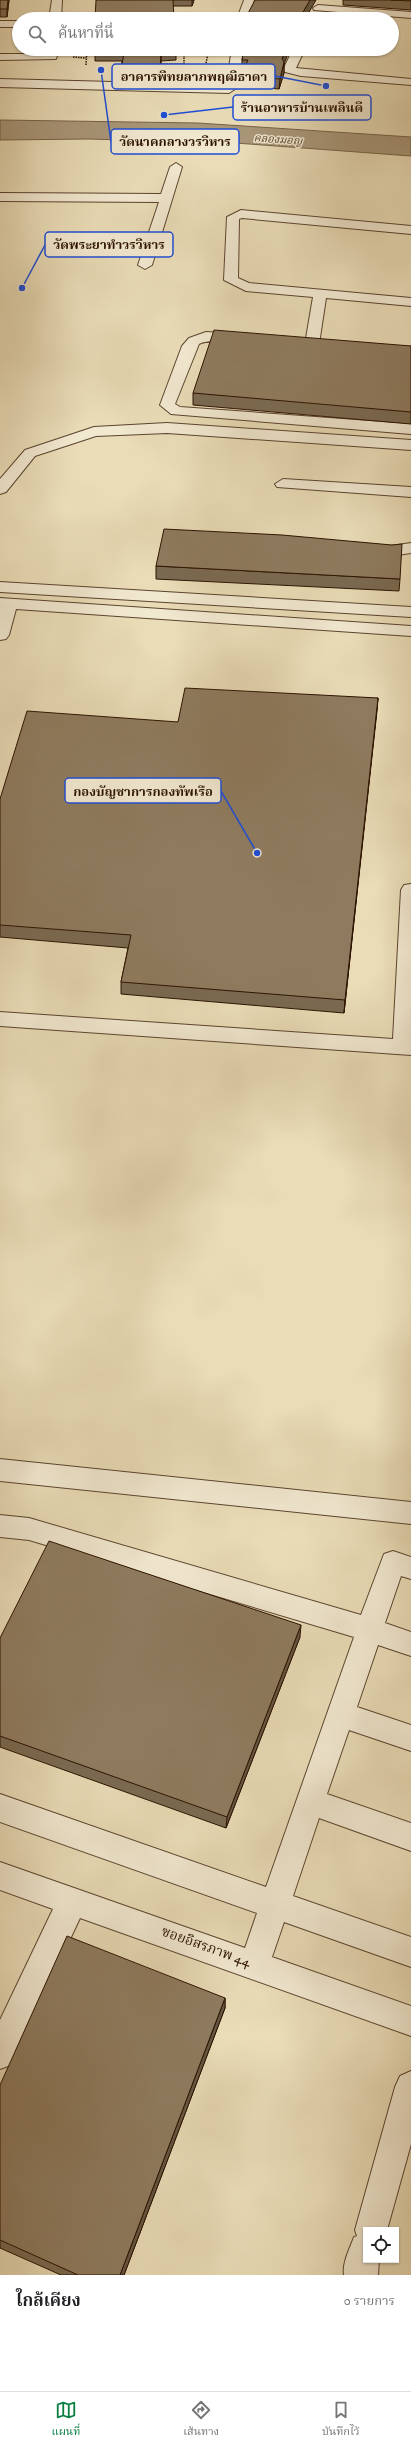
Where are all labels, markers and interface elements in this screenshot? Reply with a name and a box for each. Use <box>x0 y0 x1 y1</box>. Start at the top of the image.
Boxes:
search box <box>12 12 399 56</box>
icon: search <box>26 23 48 45</box>
text: ค้นหาที่นี่ <box>58 24 114 43</box>
callout: อาคารพิทยลาภพฤฒิธาดา <box>112 64 275 89</box>
text: อาคารพิทยลาภพฤฒิธาดา <box>121 69 267 85</box>
callout: ร้านอาหารบ้านเพลินดี <box>233 95 371 120</box>
text: ร้านอาหารบ้านเพลินดี <box>241 100 363 116</box>
callout: วัดนาคกลางวรวิหาร <box>111 129 239 154</box>
water label: คลองมอญ <box>253 131 304 149</box>
text: วัดนาคกลางวรวิหาร <box>119 134 231 150</box>
callout: วัดพระยาทําวรวิหาร <box>45 232 173 257</box>
text: วัดพระยาทําวรวิหาร <box>53 237 165 253</box>
callout: กองบัญชาการกองทัพเรือ <box>65 778 221 803</box>
text: กองบัญชาการกองทัพเรือ <box>73 784 213 800</box>
street label: ซอยอิสรภาพ 44 <box>159 1922 254 1972</box>
map controls <box>363 2227 399 2263</box>
button: locate <box>363 2227 399 2263</box>
text: ใกล้เคียง <box>16 2290 81 2312</box>
text: 0 รายการ <box>344 2293 395 2309</box>
tab: แผนที่ <box>51 2399 80 2441</box>
tab: เส้นทาง <box>183 2399 219 2441</box>
tab: บันทึกไว้ <box>322 2399 360 2441</box>

